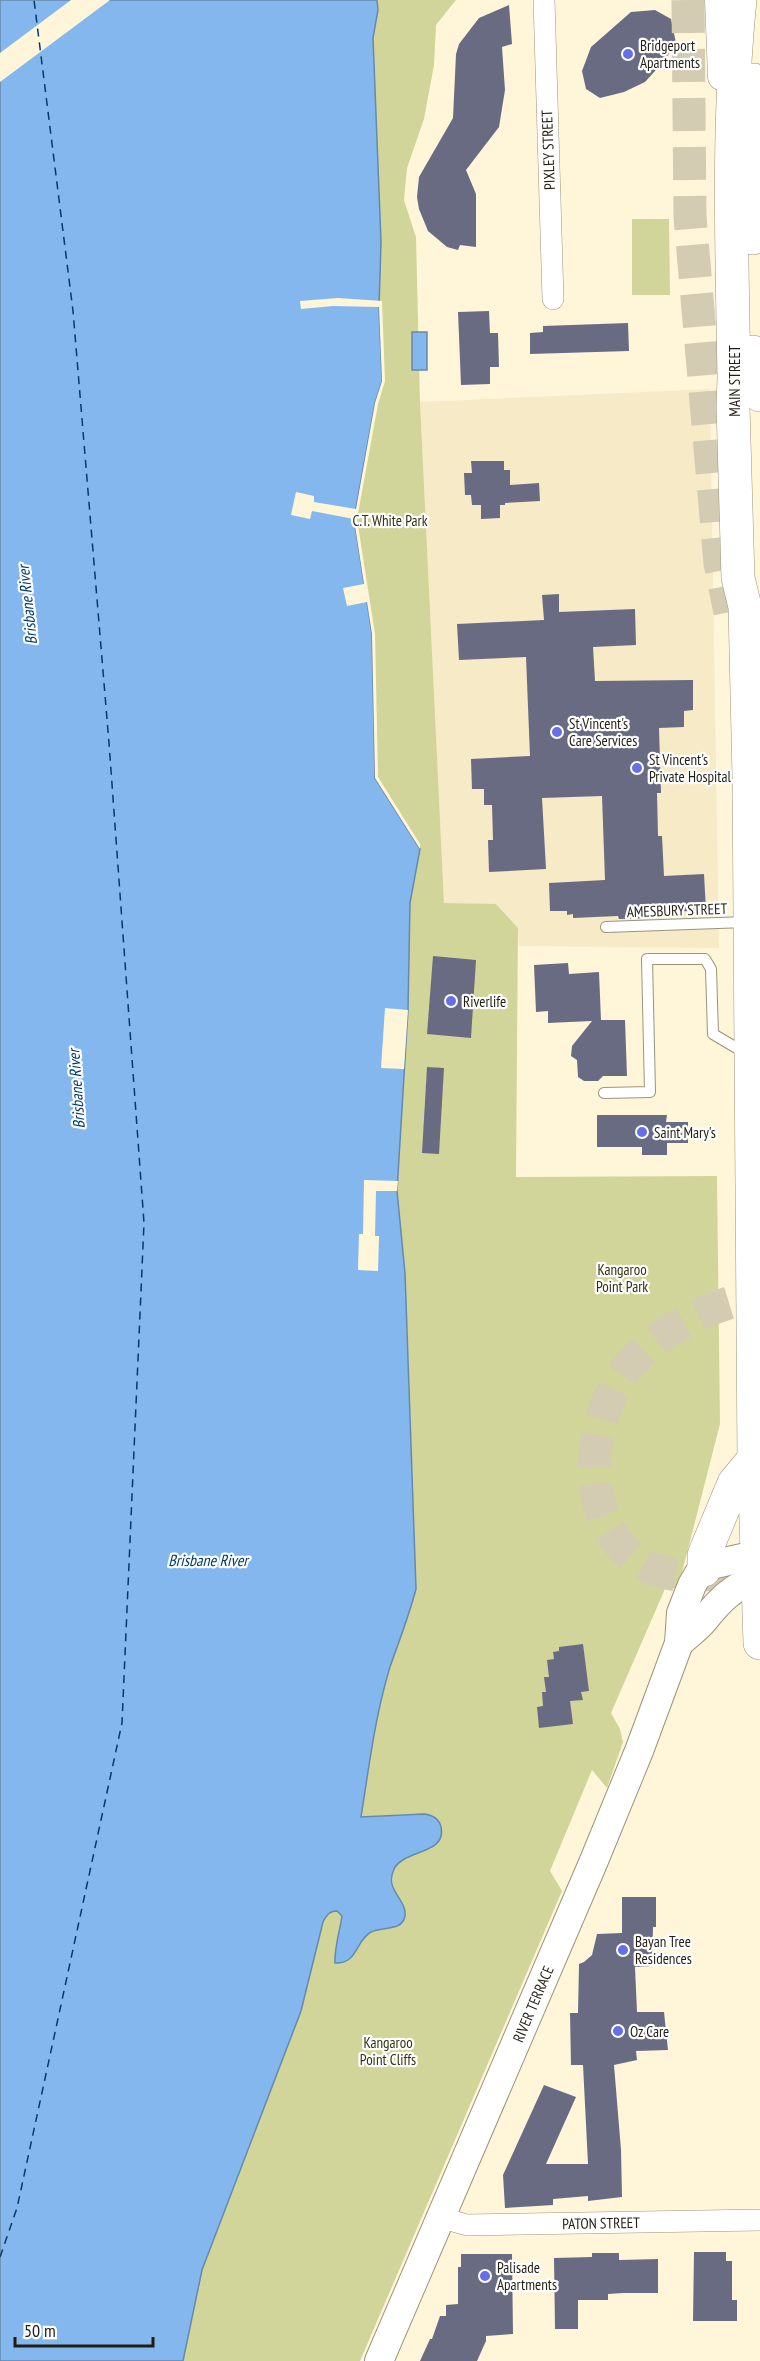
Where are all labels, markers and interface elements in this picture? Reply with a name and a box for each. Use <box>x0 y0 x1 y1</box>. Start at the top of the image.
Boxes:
place label: Bridgeport Apartments <box>640 36 700 72</box>
marker: Bridgeport Apartments <box>621 47 635 61</box>
street label: PIXLEY STREET <box>537 109 559 190</box>
street label: MAIN STREET <box>725 345 744 417</box>
park label: C.T. White Park <box>352 511 428 530</box>
water label: Brisbane River <box>13 562 41 646</box>
place label: St Vincent's Care Services <box>569 714 637 750</box>
marker: St Vincent's Care Services <box>550 725 564 739</box>
place label: St Vincent's Private Hospital <box>649 750 731 786</box>
marker: St Vincent's Private Hospital <box>630 761 644 775</box>
street label: AMESBURY STREET <box>626 899 728 921</box>
place label: Riverlife <box>463 992 506 1011</box>
marker: Riverlife <box>444 994 458 1008</box>
water label: Brisbane River <box>63 1046 89 1129</box>
place label: Saint Mary's <box>654 1123 716 1142</box>
marker: Saint Mary's <box>635 1125 649 1139</box>
park label: Kangaroo Point Park <box>596 1260 648 1296</box>
water label: Brisbane River <box>168 1550 250 1570</box>
place label: Bayan Tree Residences <box>635 1932 692 1968</box>
marker: Bayan Tree Residences <box>616 1943 630 1957</box>
street label: RIVER TERRACE <box>508 1963 558 2045</box>
place label: Oz Care <box>630 2022 669 2041</box>
marker: Oz Care <box>611 2024 625 2038</box>
park label: Kangaroo Point Cliffs <box>360 2033 416 2069</box>
street label: PATON STREET <box>562 2213 640 2233</box>
place label: Palisade Apartments <box>497 2258 557 2294</box>
marker: Palisade Apartments <box>478 2269 492 2283</box>
scale bar <box>15 2310 153 2348</box>
text: 50 m <box>24 2319 56 2342</box>

